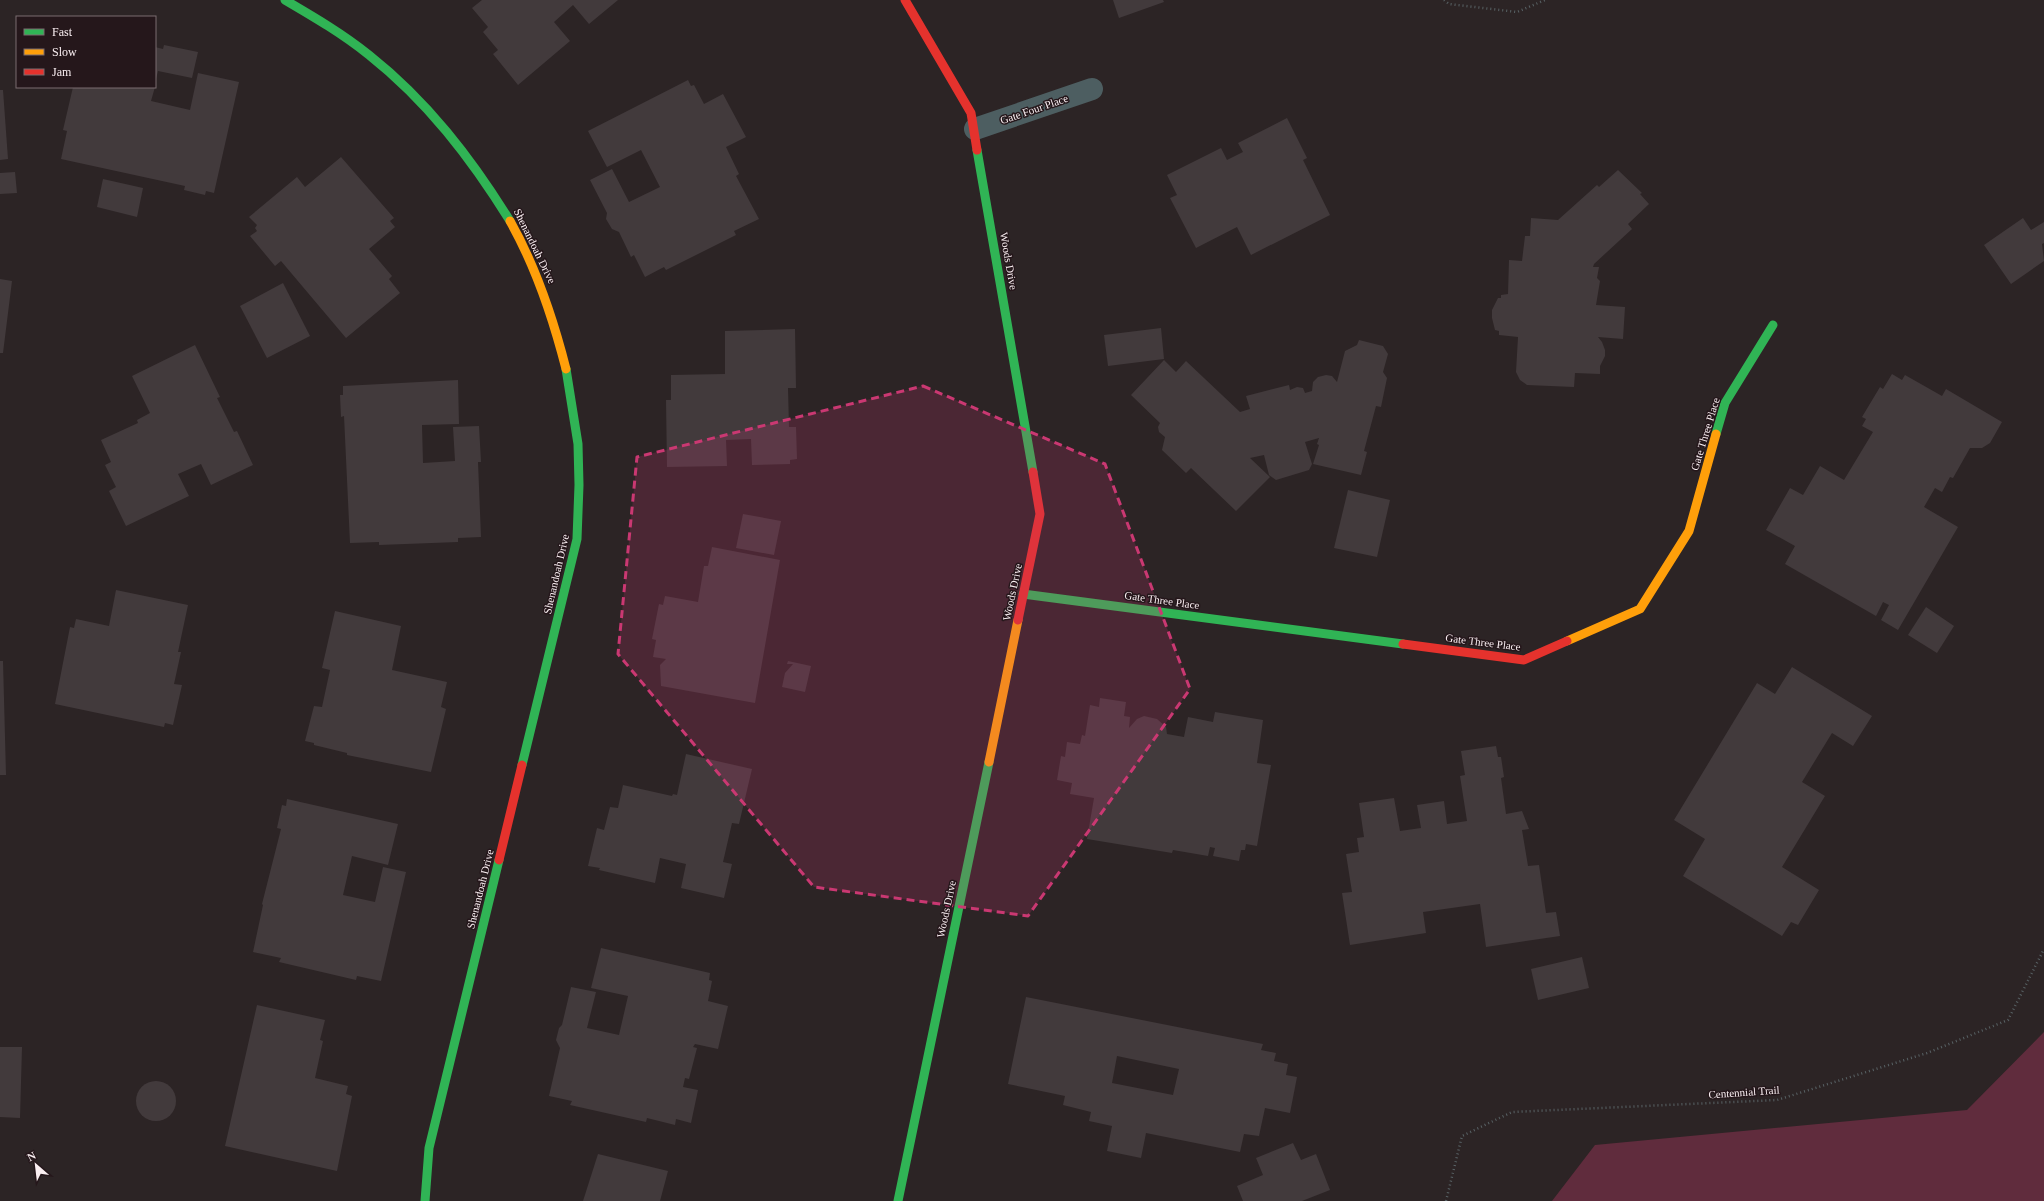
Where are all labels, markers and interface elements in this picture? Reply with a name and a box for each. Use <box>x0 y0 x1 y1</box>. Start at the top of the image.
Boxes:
legend <box>16 16 156 88</box>
text: Fast <box>52 25 73 39</box>
text: Slow <box>52 45 77 59</box>
text: Jam <box>52 65 72 79</box>
street label: Gate Four Place <box>999 92 1070 126</box>
street label: Shenandoah Drive <box>512 207 558 285</box>
street label: Woods Drive <box>998 231 1020 291</box>
street label: Gate Three Place <box>1688 396 1722 472</box>
street label: Shenandoah Drive <box>541 533 571 615</box>
street label: Woods Drive <box>1000 562 1024 622</box>
street label: Gate Three Place <box>1124 589 1200 611</box>
street label: Gate Three Place <box>1445 631 1521 653</box>
street label: Shenandoah Drive <box>464 848 496 930</box>
street label: Woods Drive <box>934 879 958 939</box>
street label: Centennial Trail <box>1708 1084 1780 1100</box>
north arrow <box>16 1145 56 1185</box>
text: N <box>25 1149 38 1163</box>

